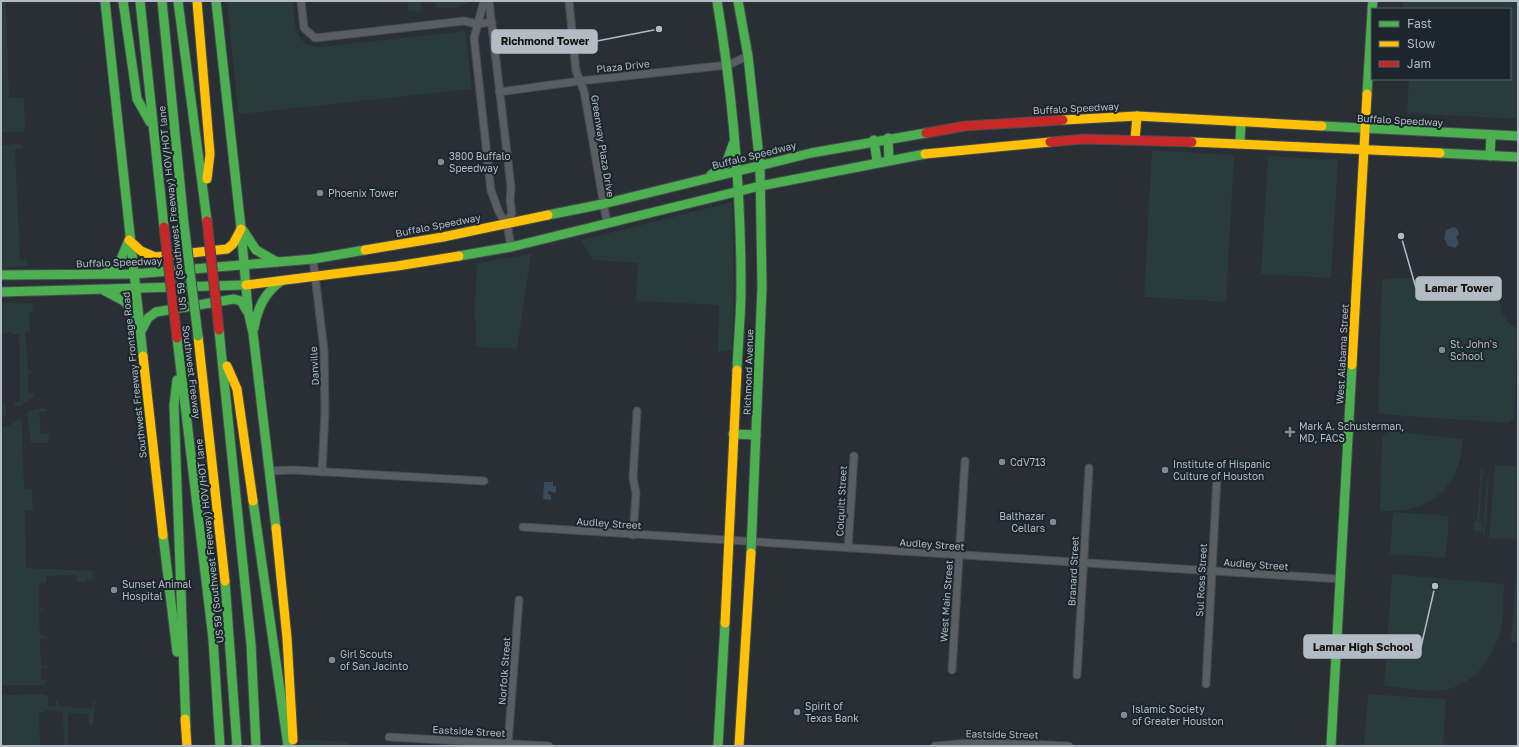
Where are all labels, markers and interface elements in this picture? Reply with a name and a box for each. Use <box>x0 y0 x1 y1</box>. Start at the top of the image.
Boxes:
legend <box>1371 8 1511 80</box>
text: Fast <box>1407 16 1432 31</box>
callout: Richmond Tower <box>492 30 597 53</box>
text: Richmond Tower <box>501 34 590 47</box>
text: Slow <box>1407 36 1435 51</box>
text: Jam <box>1407 56 1431 71</box>
street label: Plaza Drive <box>596 57 650 75</box>
street label: Greenway Plaza Drive <box>589 94 617 198</box>
street label: Buffalo Speedway <box>1033 100 1120 116</box>
street label: US 59 (Southwest Freeway) HOV/HOT lane <box>155 105 189 311</box>
street label: Buffalo Speedway <box>1357 112 1444 128</box>
street label: Buffalo Speedway <box>711 139 798 171</box>
place label: 3800 Buffalo Speedway <box>449 150 511 174</box>
marker: 3800 Buffalo Speedway <box>436 157 446 167</box>
place label: Phoenix Tower <box>328 187 398 199</box>
marker: Phoenix Tower <box>315 188 325 198</box>
street label: Buffalo Speedway <box>394 211 482 239</box>
street label: Buffalo Speedway <box>76 254 163 270</box>
callout: Lamar Tower <box>1416 277 1501 300</box>
text: Lamar Tower <box>1425 281 1494 294</box>
street label: Southwest Freeway Frontage Road <box>119 291 149 459</box>
street label: West Alabama Street <box>1333 303 1351 405</box>
street label: Southwest Freeway <box>180 324 204 420</box>
street label: Richmond Avenue <box>741 329 756 415</box>
place label: St. John's School <box>1450 338 1497 362</box>
marker: St. John's School <box>1437 345 1447 355</box>
street label: Danville <box>307 346 321 386</box>
place label: Mark A. Schusterman, MD, FACS <box>1299 420 1404 444</box>
marker: Mark A. Schusterman, MD, FACS <box>1284 426 1296 438</box>
street label: US 59 (Southwest Freeway) HOV/HOT lane <box>192 438 226 644</box>
place label: CdV713 <box>1010 456 1046 468</box>
marker: CdV713 <box>997 457 1007 467</box>
place label: Institute of Hispanic Culture of Houston <box>1173 458 1271 482</box>
street label: Colquitt Street <box>833 465 849 537</box>
marker: Institute of Hispanic Culture of Houston <box>1160 465 1170 475</box>
place label: Balthazar Cellars <box>999 510 1045 534</box>
street label: Audley Street <box>576 515 642 531</box>
marker: Balthazar Cellars <box>1048 517 1058 527</box>
street label: Audley Street <box>899 536 965 552</box>
street label: Branard Street <box>1065 536 1081 606</box>
street label: Sul Ross Street <box>1193 543 1209 617</box>
street label: Audley Street <box>1223 556 1289 572</box>
street label: West Main Street <box>937 560 955 642</box>
place label: Sunset Animal Hospital <box>122 578 191 602</box>
marker: Sunset Animal Hospital <box>109 585 119 595</box>
callout: Lamar High School <box>1304 635 1421 658</box>
street label: Norfolk Street <box>496 637 512 705</box>
text: Lamar High School <box>1313 640 1414 653</box>
place label: Girl Scouts of San Jacinto <box>340 648 408 672</box>
marker: Girl Scouts of San Jacinto <box>327 655 337 665</box>
place label: Spirit of Texas Bank <box>805 700 859 724</box>
place label: Islamic Society of Greater Houston <box>1132 703 1224 727</box>
marker: Spirit of Texas Bank <box>792 707 802 717</box>
marker: Islamic Society of Greater Houston <box>1119 710 1129 720</box>
street label: Eastside Street <box>432 723 506 739</box>
street label: Eastside Street <box>965 727 1039 741</box>

